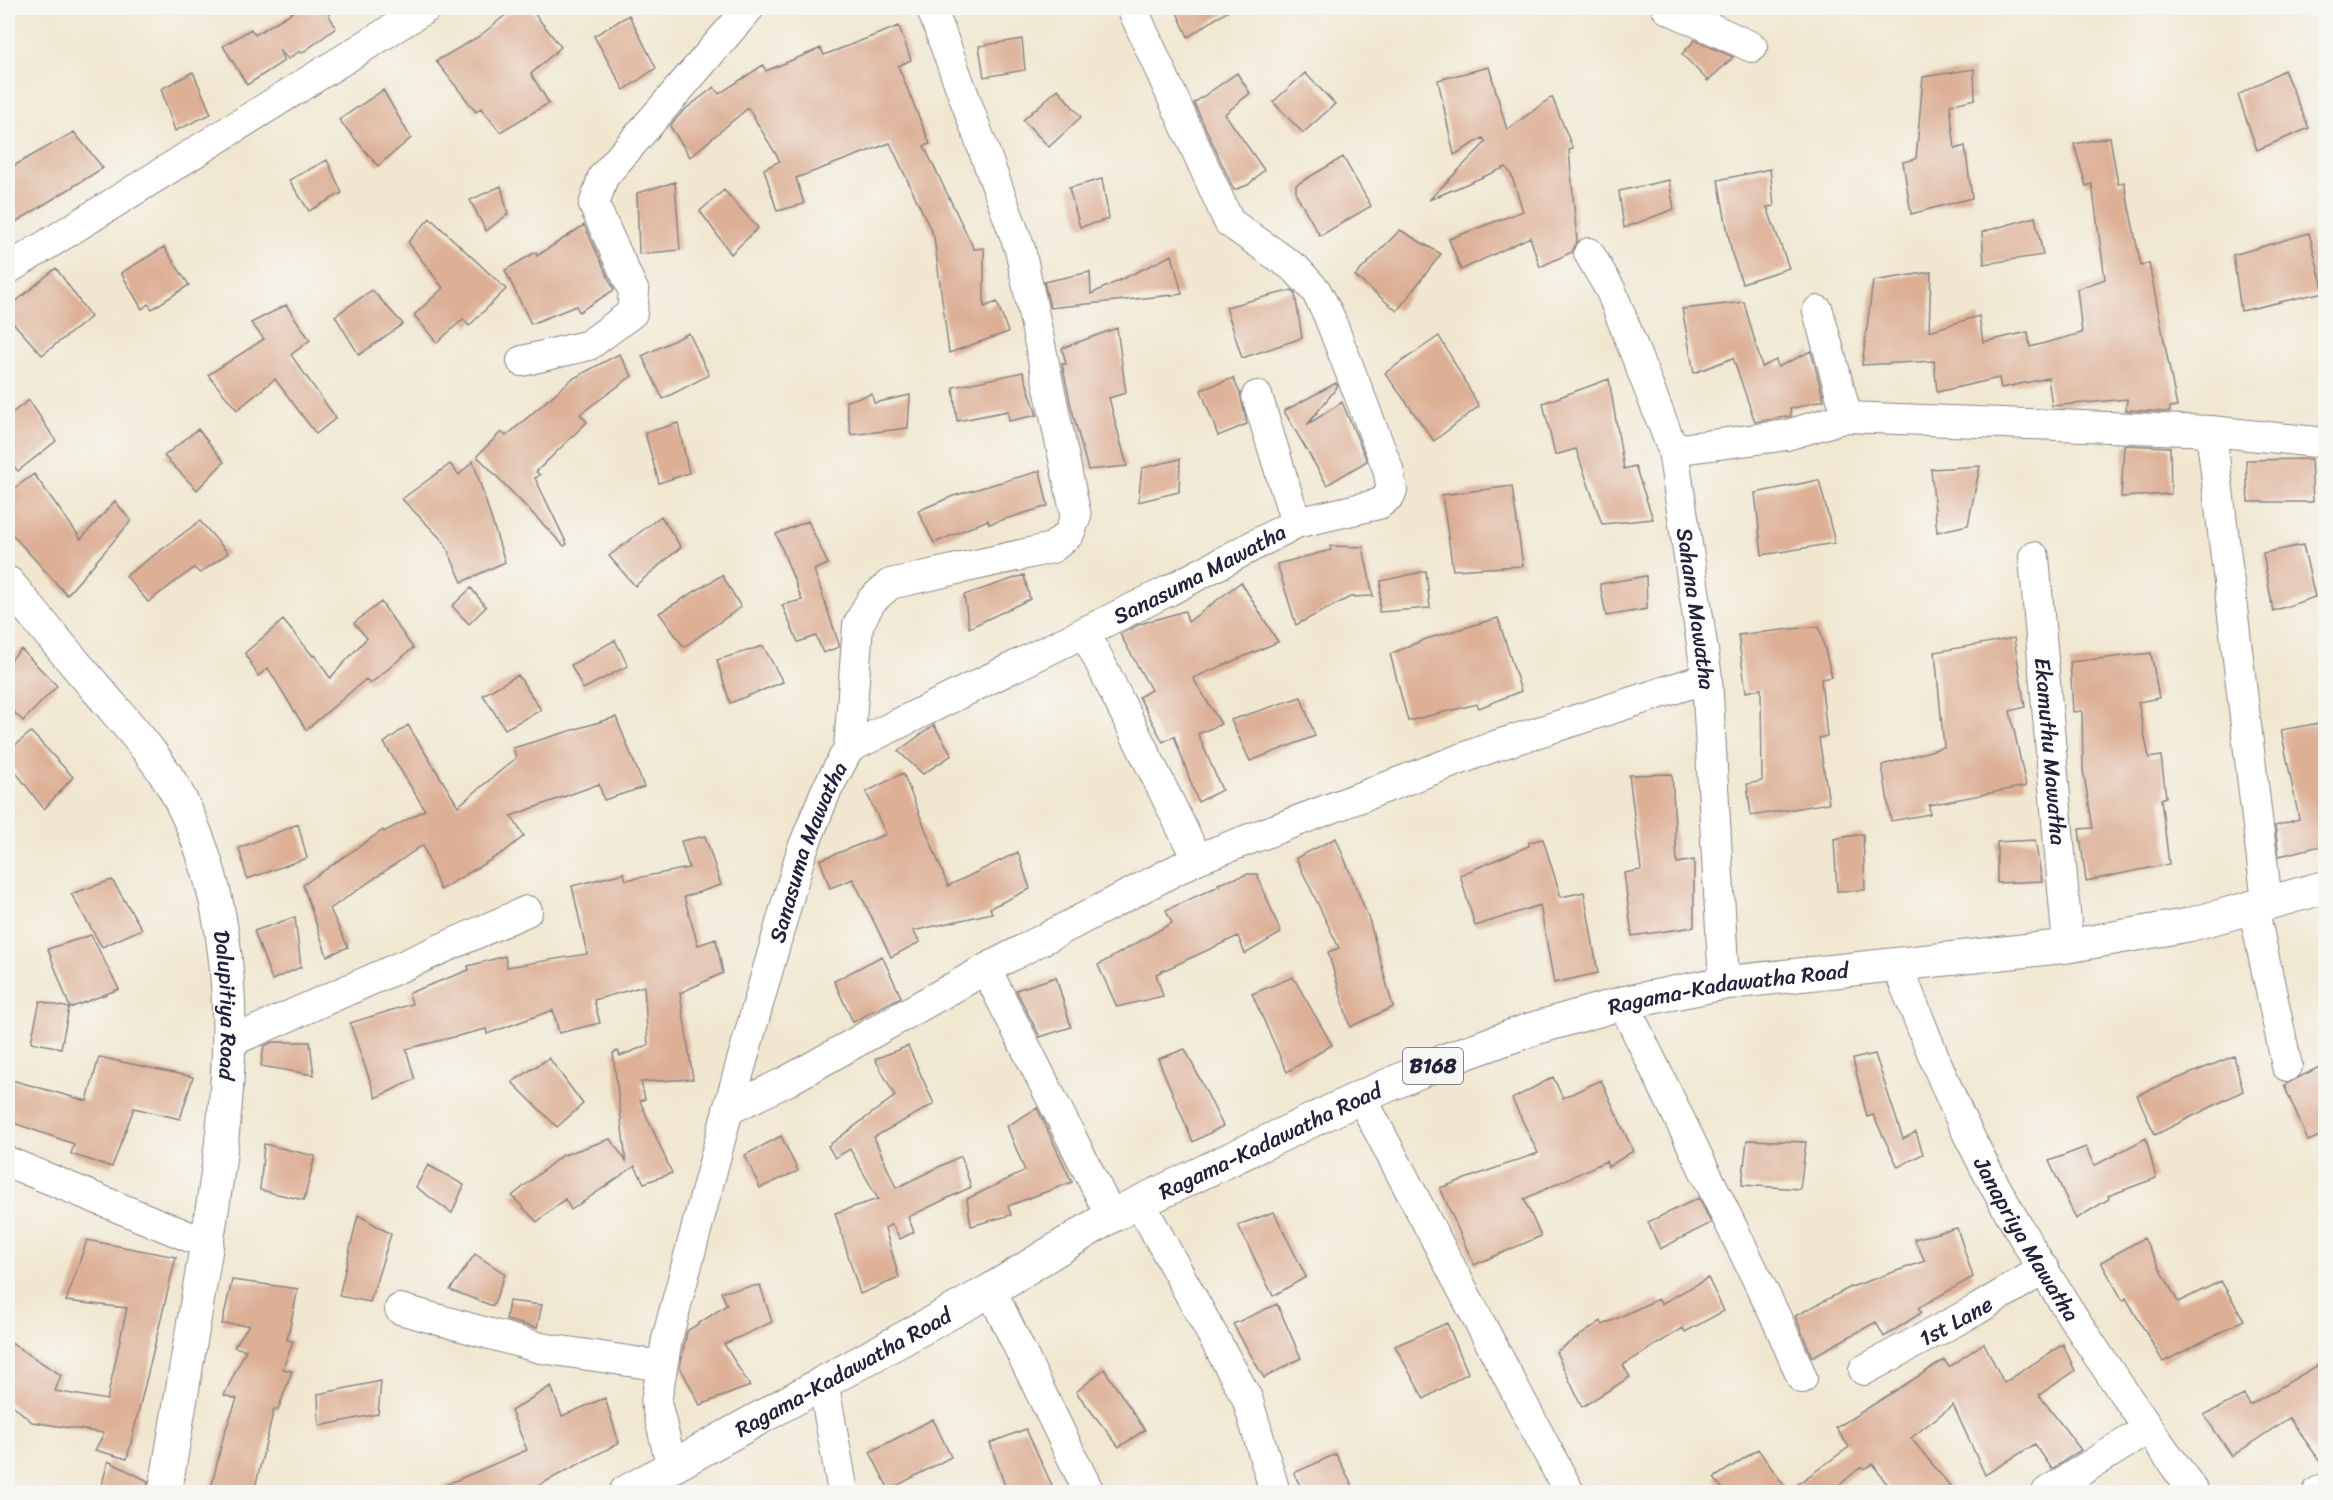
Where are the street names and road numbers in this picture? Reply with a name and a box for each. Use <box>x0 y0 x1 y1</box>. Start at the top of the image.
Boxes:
street label: Sanasuma Mawatha <box>1106 513 1293 635</box>
street label: Sahana Mawatha <box>1665 525 1727 691</box>
street label: Ekamuthu Mawatha <box>2023 656 2078 847</box>
street label: Sanasuma Mawatha <box>757 754 859 947</box>
street label: Dalupitiya Road <box>202 928 248 1083</box>
street label: Ragama-Kadawatha Road <box>1603 951 1852 1026</box>
road number: B168 <box>1403 1048 1463 1084</box>
street label: Ragama-Kadawatha Road <box>1152 1071 1389 1211</box>
street label: Janapriya Mawatha <box>1962 1149 2090 1330</box>
street label: 1st Lane <box>1912 1285 2001 1357</box>
street label: Ragama-Kadawatha Road <box>727 1296 960 1448</box>

